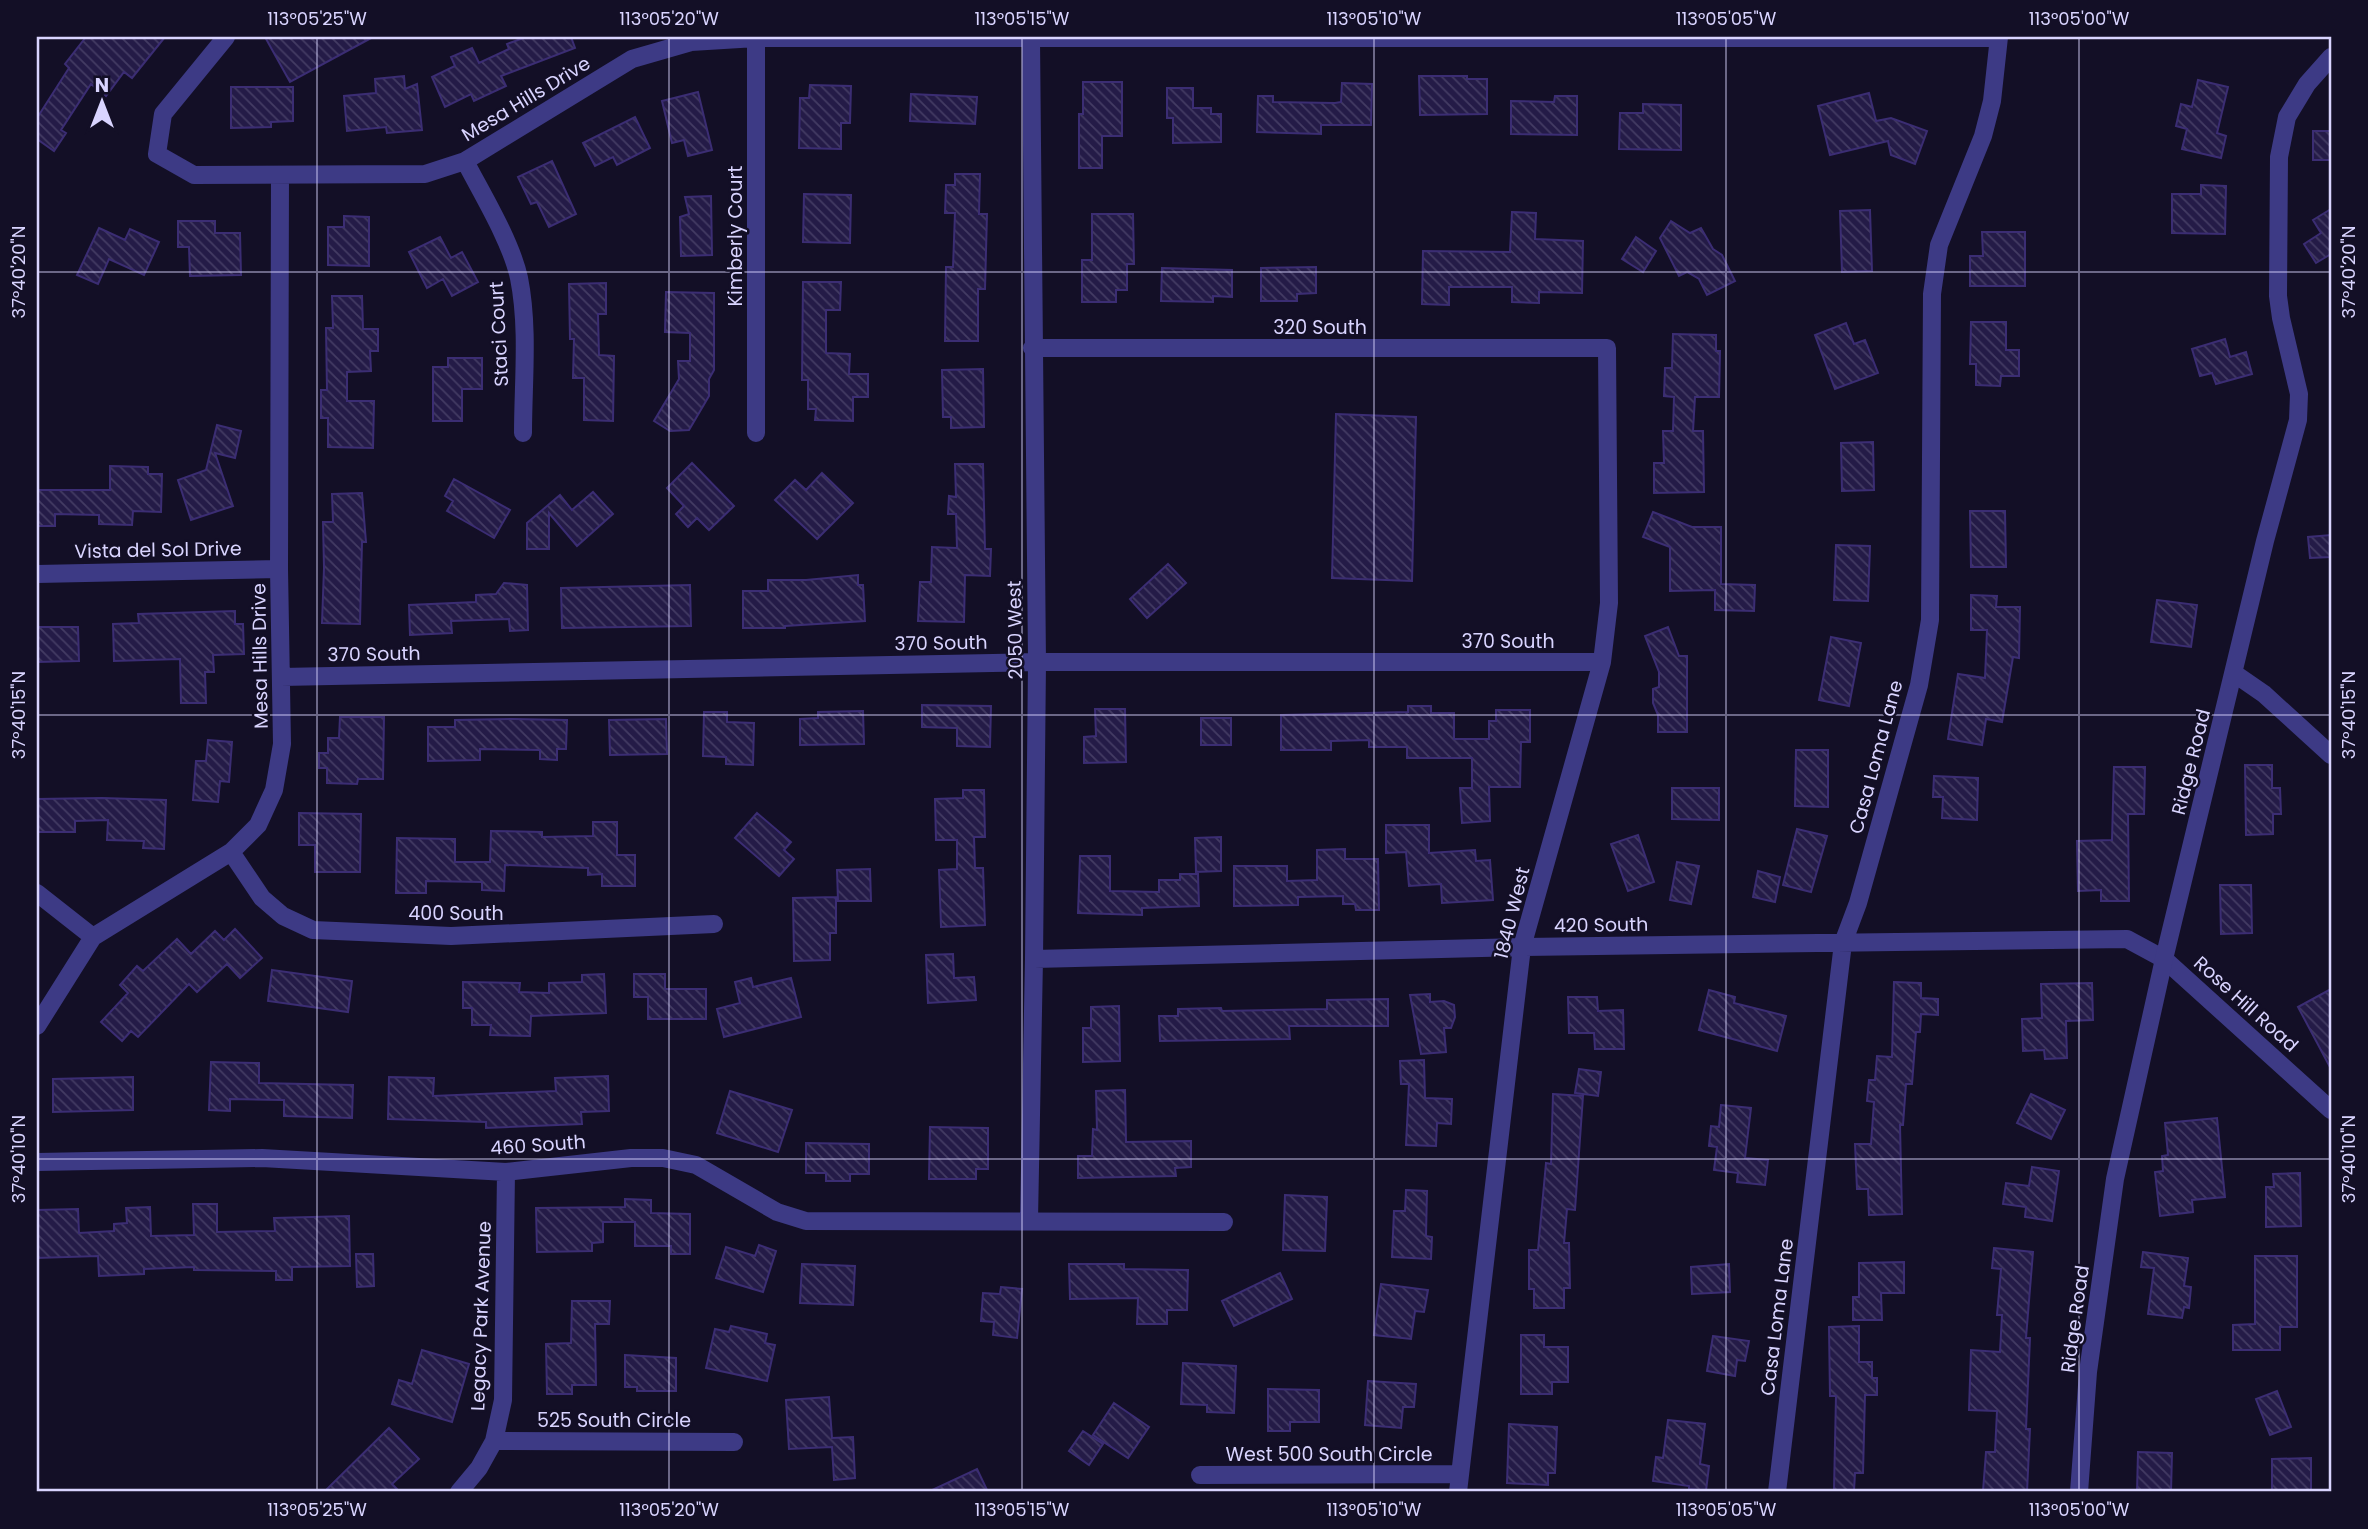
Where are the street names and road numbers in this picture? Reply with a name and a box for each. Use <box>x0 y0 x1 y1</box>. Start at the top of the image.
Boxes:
street label: Mesa Hills Drive <box>457 50 595 148</box>
street label: Kimberly Court <box>722 166 749 306</box>
street label: Staci Court <box>483 281 515 387</box>
street label: 320 South <box>1273 314 1367 341</box>
street label: Vista del Sol Drive <box>74 535 242 565</box>
street label: 2050 West <box>1001 580 1029 680</box>
street label: Mesa Hills Drive <box>245 583 275 729</box>
street label: 370 South <box>1461 628 1555 655</box>
street label: 370 South <box>894 629 988 657</box>
street label: 370 South <box>327 640 421 668</box>
street label: Casa Loma Lane <box>1842 677 1910 837</box>
street label: Ridge Road <box>2165 706 2217 818</box>
street label: 1840 West <box>1488 864 1537 962</box>
street label: 400 South <box>408 900 504 927</box>
street label: 420 South <box>1554 911 1648 939</box>
street label: Rose Hill Road <box>2188 950 2304 1058</box>
street label: 460 South <box>489 1128 587 1162</box>
street label: Legacy Park Avenue <box>464 1221 498 1411</box>
street label: Casa Loma Lane <box>1754 1237 1800 1397</box>
street label: Ridge Road <box>2054 1264 2096 1374</box>
street label: 525 South Circle <box>537 1407 691 1434</box>
street label: West 500 South Circle <box>1225 1441 1433 1468</box>

